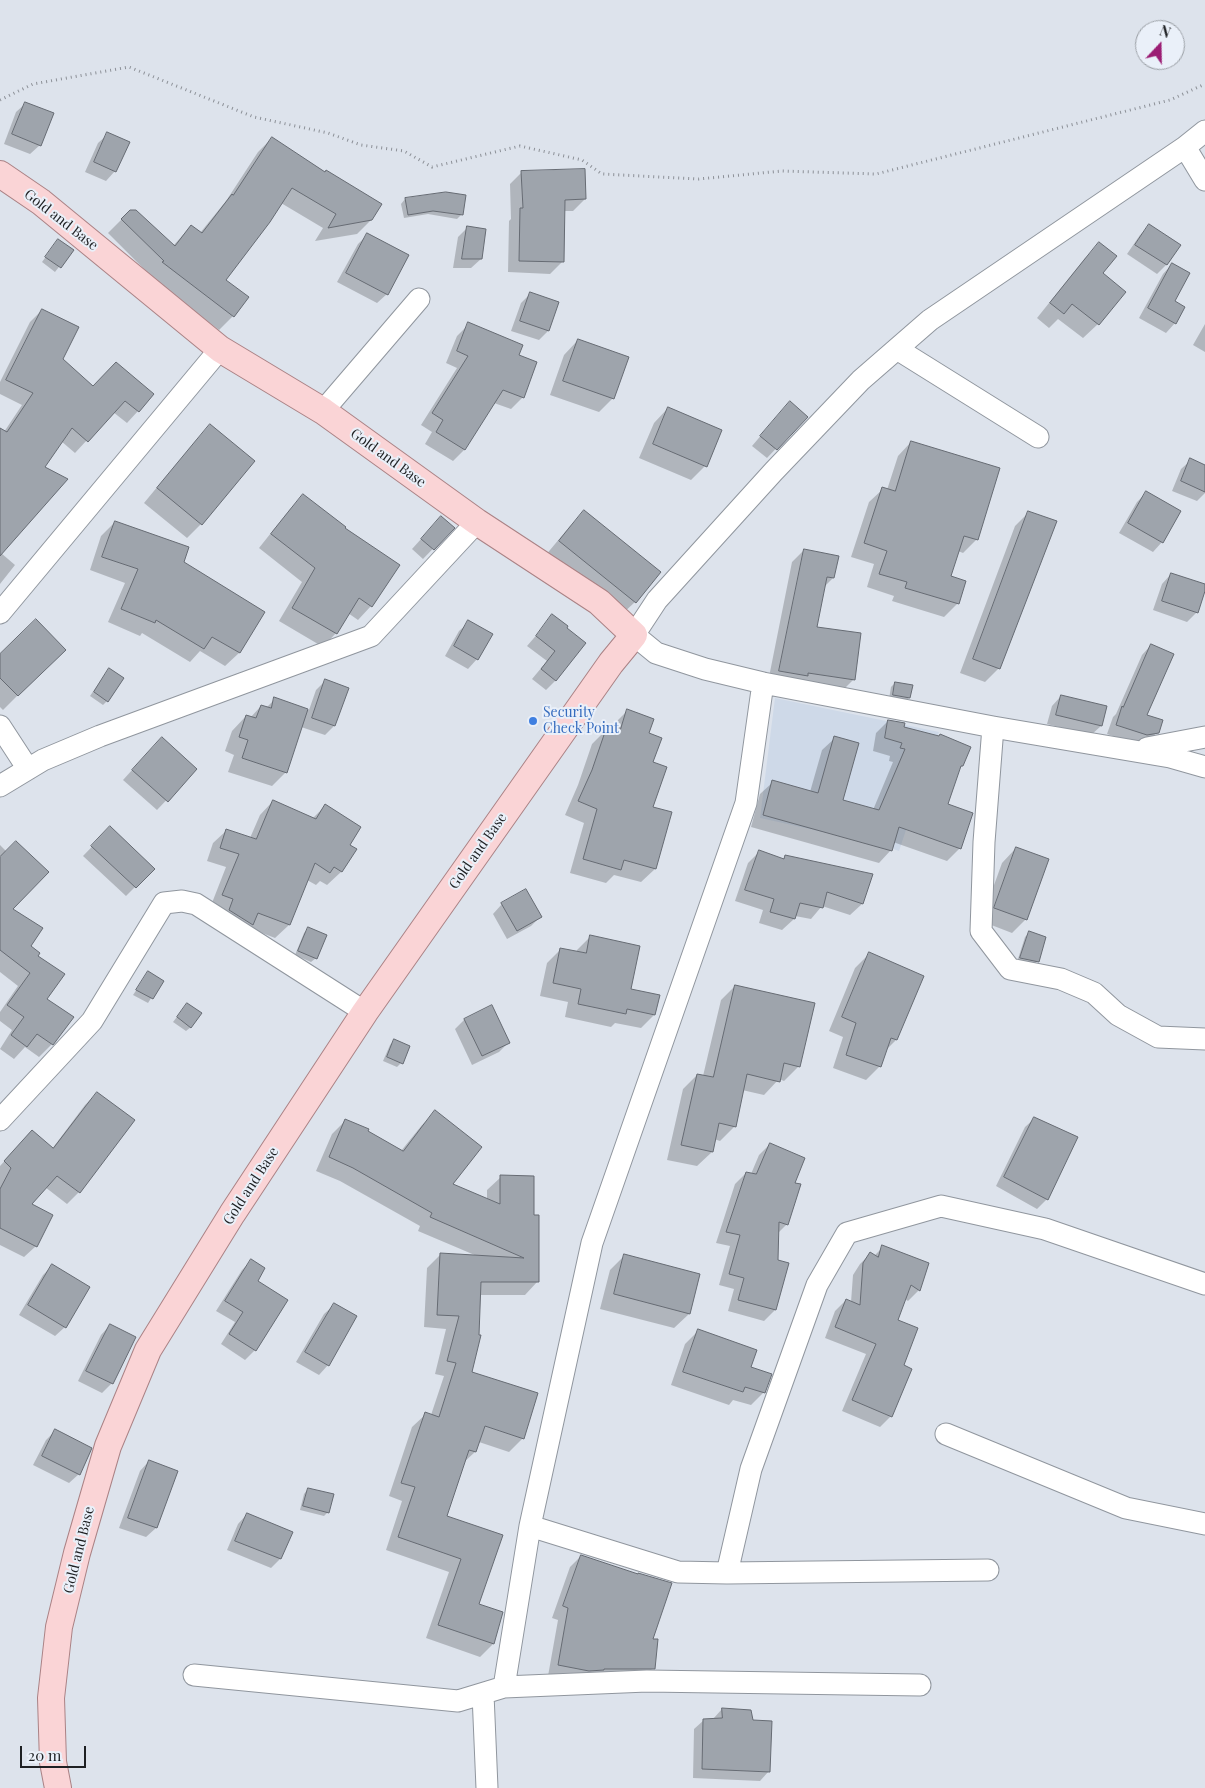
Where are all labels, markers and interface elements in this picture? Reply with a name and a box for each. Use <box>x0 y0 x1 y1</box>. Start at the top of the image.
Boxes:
north arrow <box>1135 20 1185 70</box>
text: N <box>1157 21 1173 42</box>
street label: Gold and Base <box>21 186 101 254</box>
street label: Gold and Base <box>347 425 429 491</box>
place label: Security Check Point <box>543 705 619 738</box>
marker: Security Check Point <box>527 715 539 727</box>
street label: Gold and Base <box>446 810 510 892</box>
street label: Gold and Base <box>220 1144 282 1228</box>
street label: Gold and Base <box>60 1505 98 1595</box>
scale bar <box>22 1736 89 1768</box>
text: 20 m <box>28 1745 61 1765</box>

